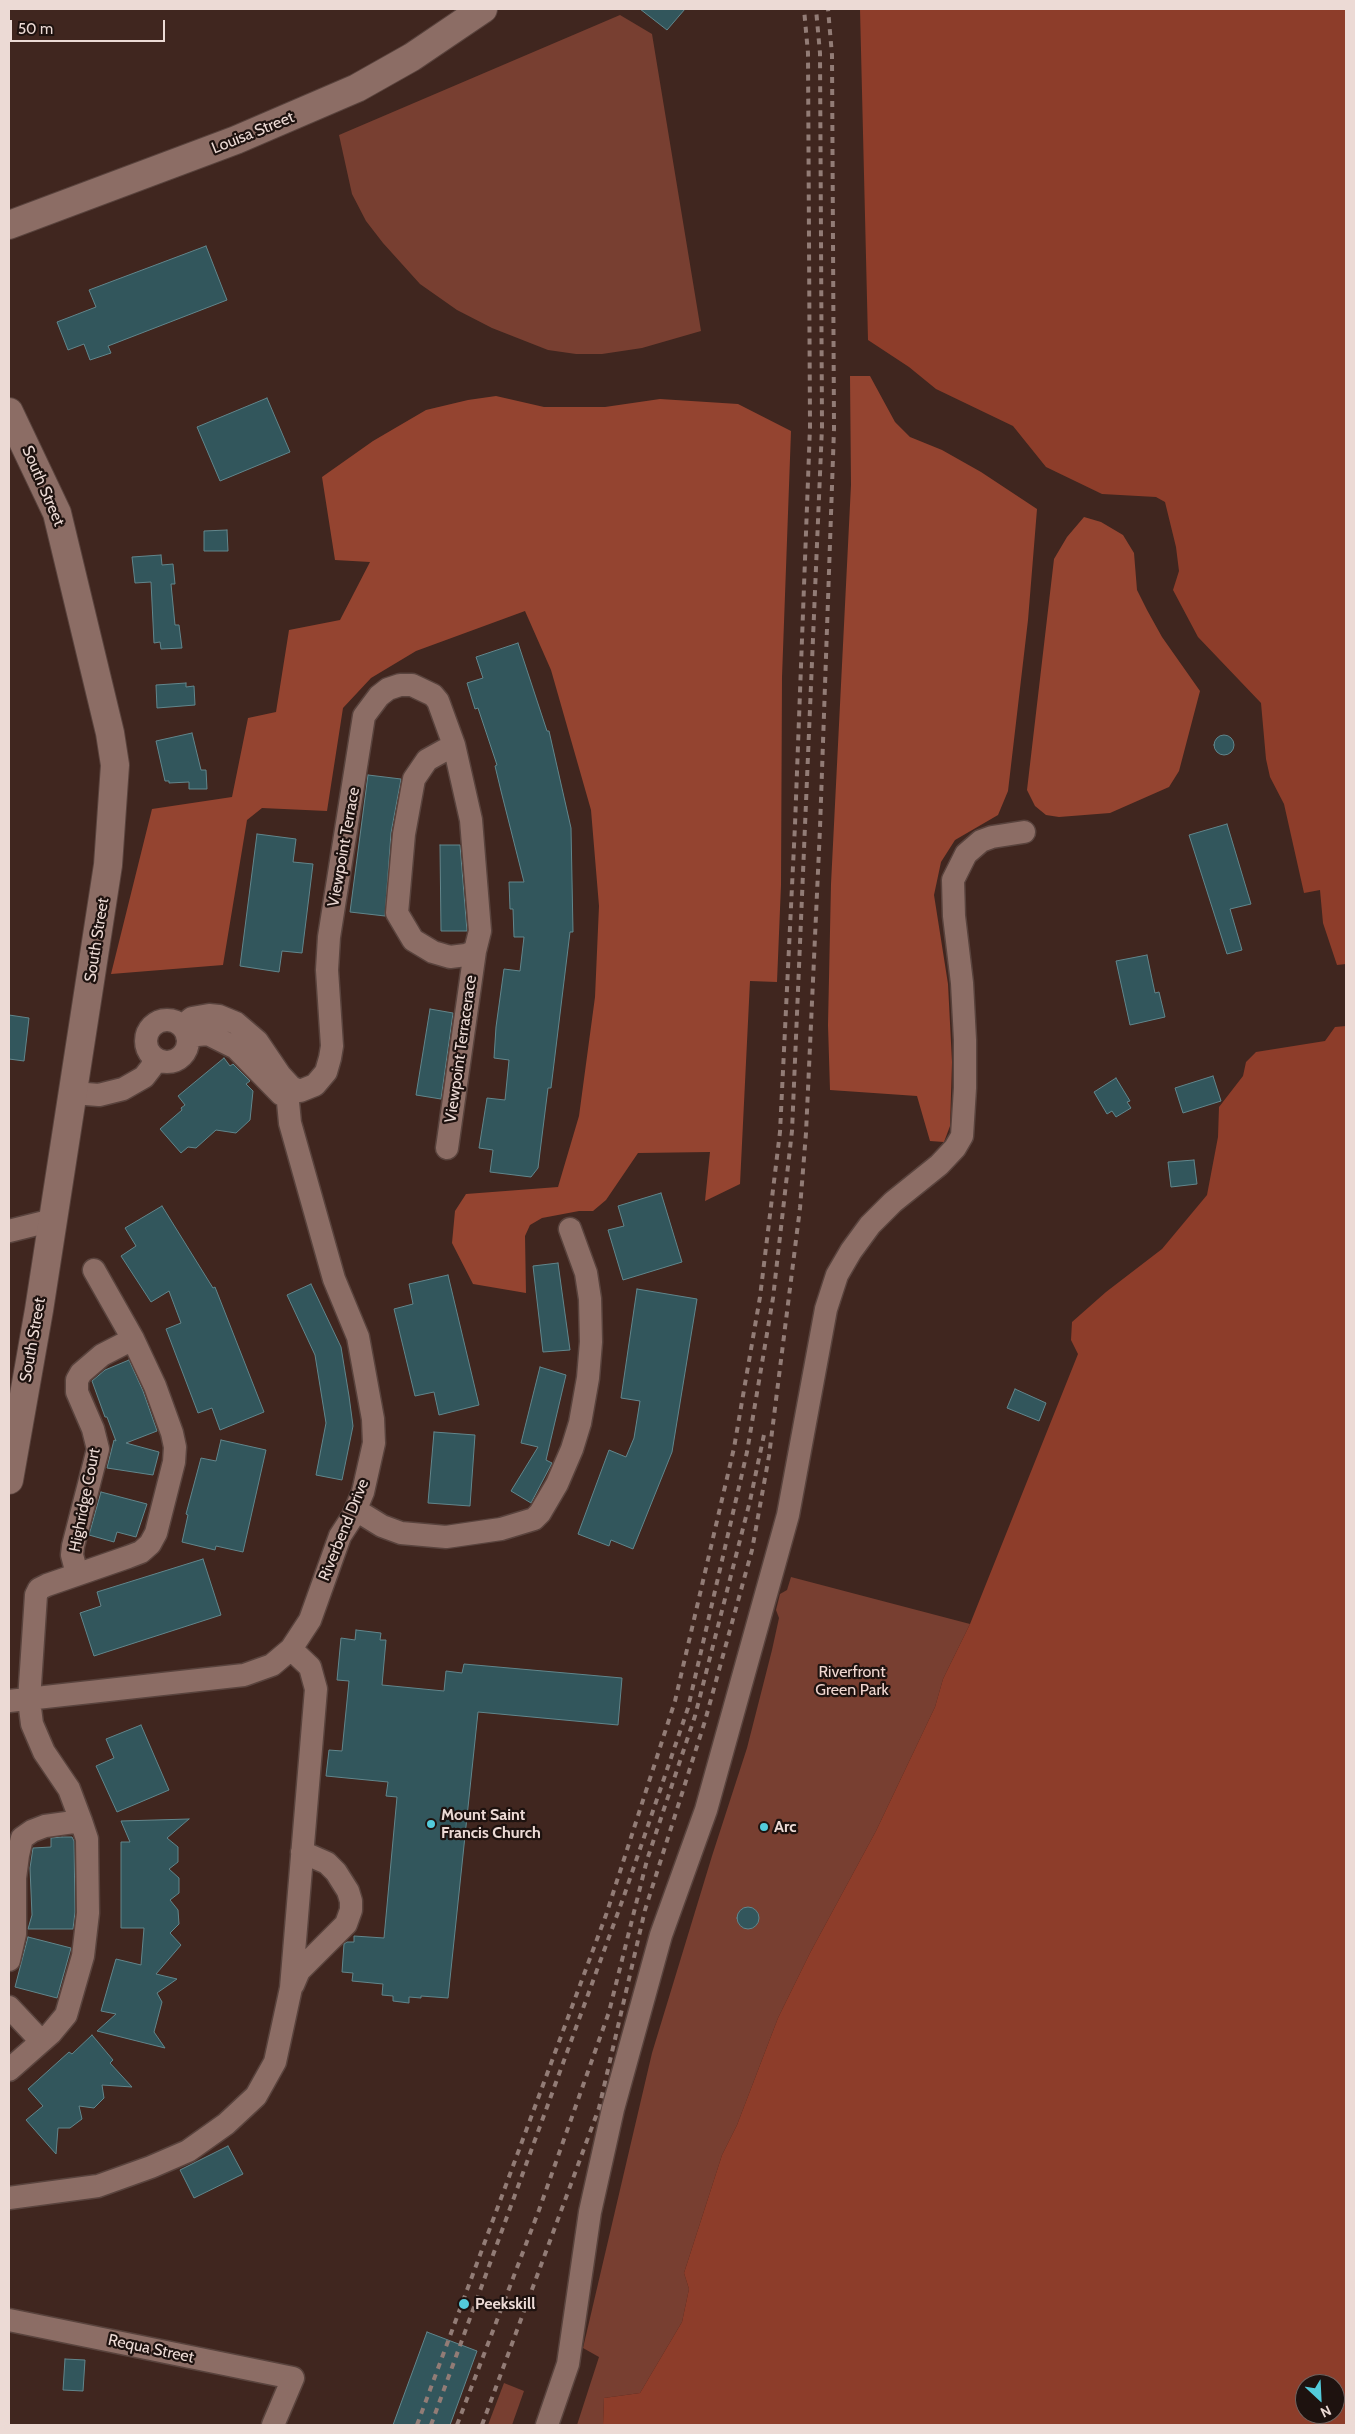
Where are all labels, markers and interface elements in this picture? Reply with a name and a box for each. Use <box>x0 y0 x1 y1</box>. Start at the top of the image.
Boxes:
scale bar <box>12 10 168 42</box>
text: 50 m <box>18 20 53 38</box>
street label: Louisa Street <box>209 108 297 158</box>
street label: South Street <box>17 443 69 529</box>
street label: Viewpoint Terrace <box>324 786 364 908</box>
street label: South Street <box>81 896 113 984</box>
street label: Viewpoint Terracerace <box>441 974 481 1124</box>
street label: South Street <box>16 1296 50 1384</box>
street label: Highridge Court <box>66 1446 104 1554</box>
street label: Riverbend Drive <box>315 1476 373 1584</box>
park label: Riverfront Green Park <box>815 1662 889 1700</box>
place label: Mount Saint Francis Church <box>441 1805 541 1843</box>
place label: Arc <box>774 1817 796 1837</box>
marker: Mount Saint Francis Church <box>425 1818 437 1830</box>
marker: Arc <box>758 1821 770 1833</box>
place label: Peekskill <box>475 2294 535 2314</box>
marker: Peekskill <box>457 2297 471 2311</box>
street label: Requa Street <box>106 2331 196 2367</box>
north arrow <box>1295 2374 1345 2424</box>
text: N <box>1318 2401 1334 2422</box>

